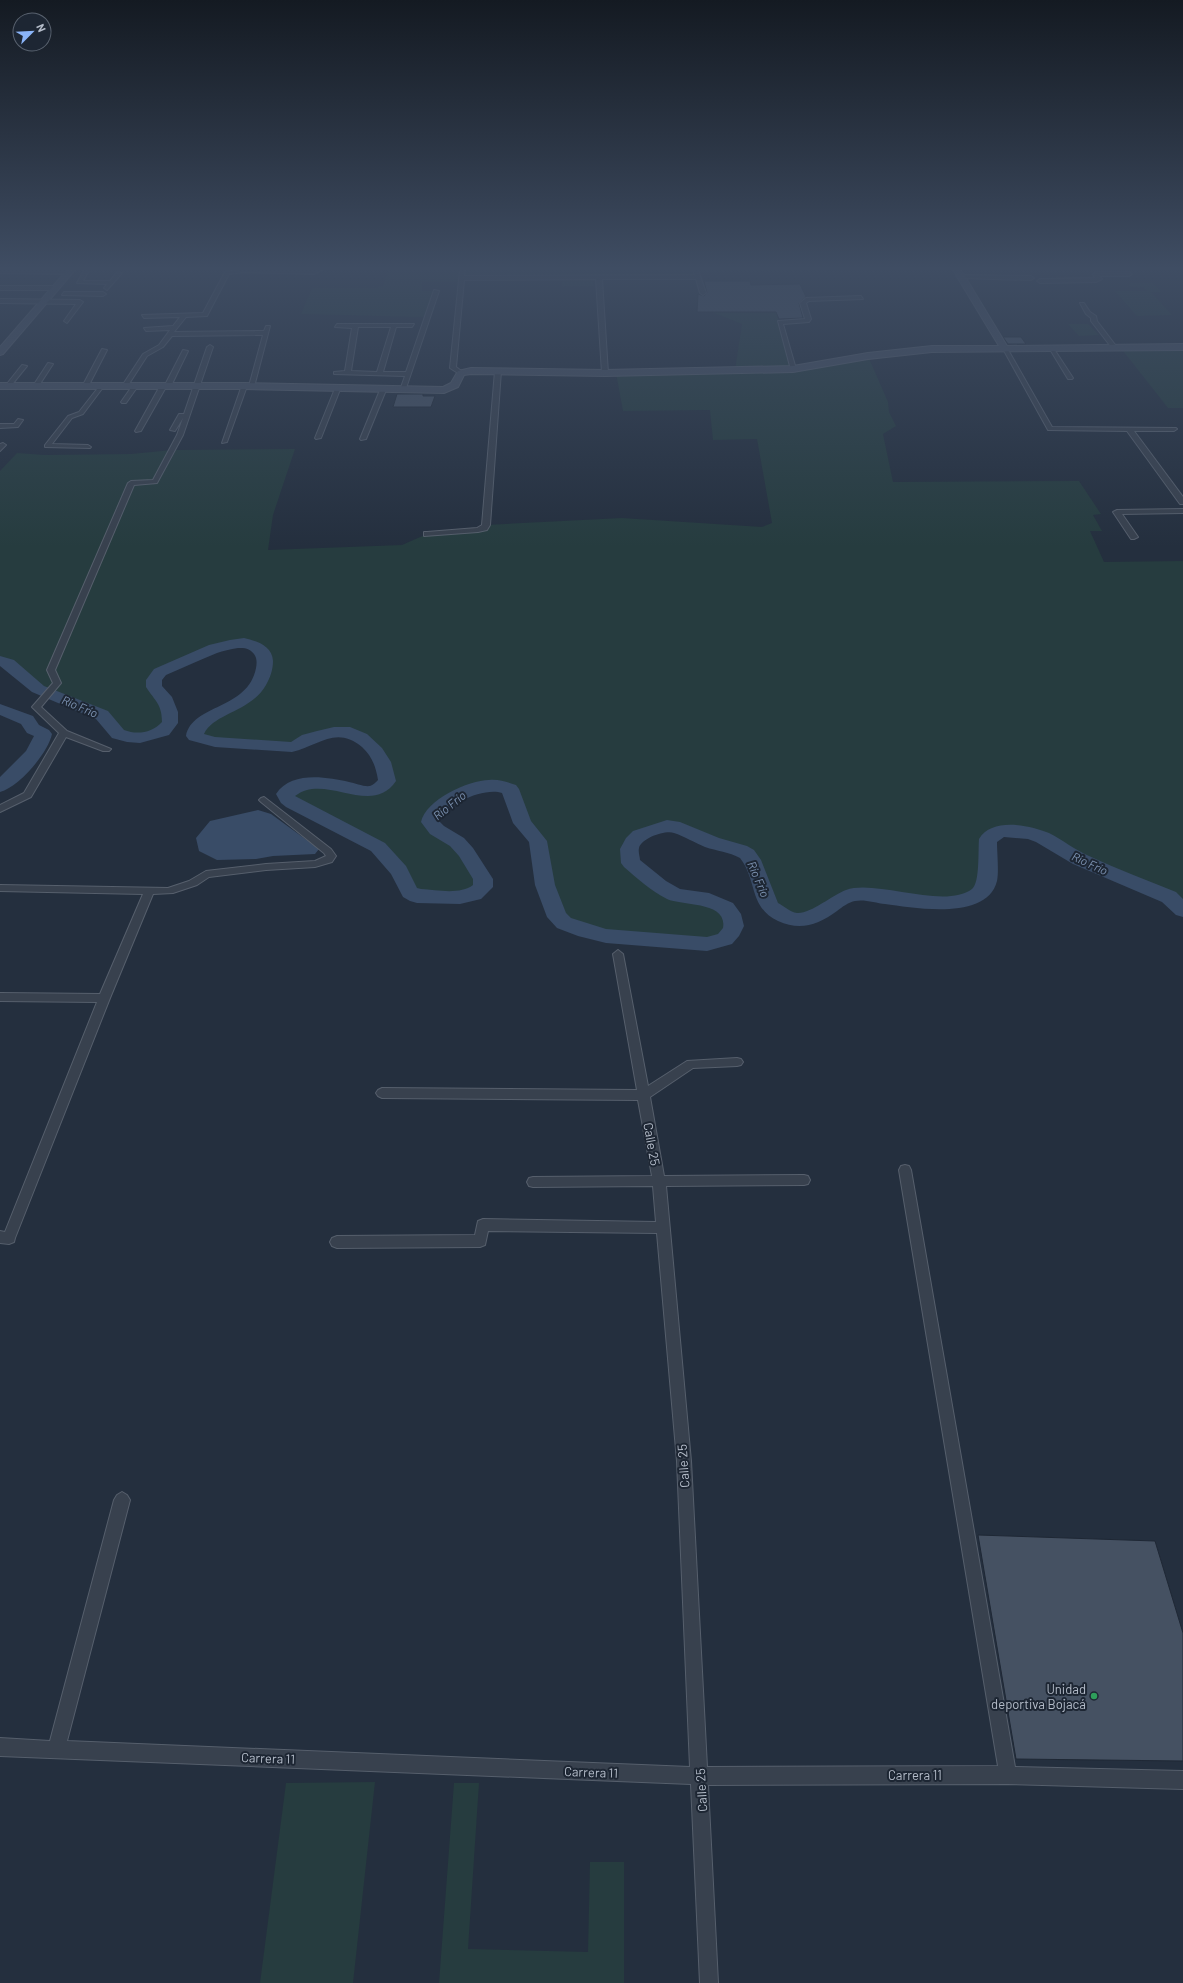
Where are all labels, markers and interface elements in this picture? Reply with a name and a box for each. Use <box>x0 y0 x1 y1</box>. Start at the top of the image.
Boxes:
north arrow <box>12 12 52 52</box>
text: N <box>34 22 49 34</box>
water label: Río Frío <box>60 692 100 720</box>
water label: Río Frío <box>430 788 468 822</box>
water label: Río Frío <box>1070 849 1110 877</box>
water label: Río Frío <box>745 859 773 899</box>
street label: Calle 25 <box>640 1121 664 1167</box>
street label: Calle 25 <box>673 1443 693 1488</box>
place label: Unidad deportiva Bojacá <box>991 1681 1086 1712</box>
marker: Unidad deportiva Bojacá <box>1089 1691 1099 1701</box>
street label: Carrera 11 <box>241 1749 295 1767</box>
street label: Carrera 11 <box>564 1763 618 1781</box>
street label: Calle 25 <box>692 1767 710 1812</box>
street label: Carrera 11 <box>888 1767 942 1783</box>

